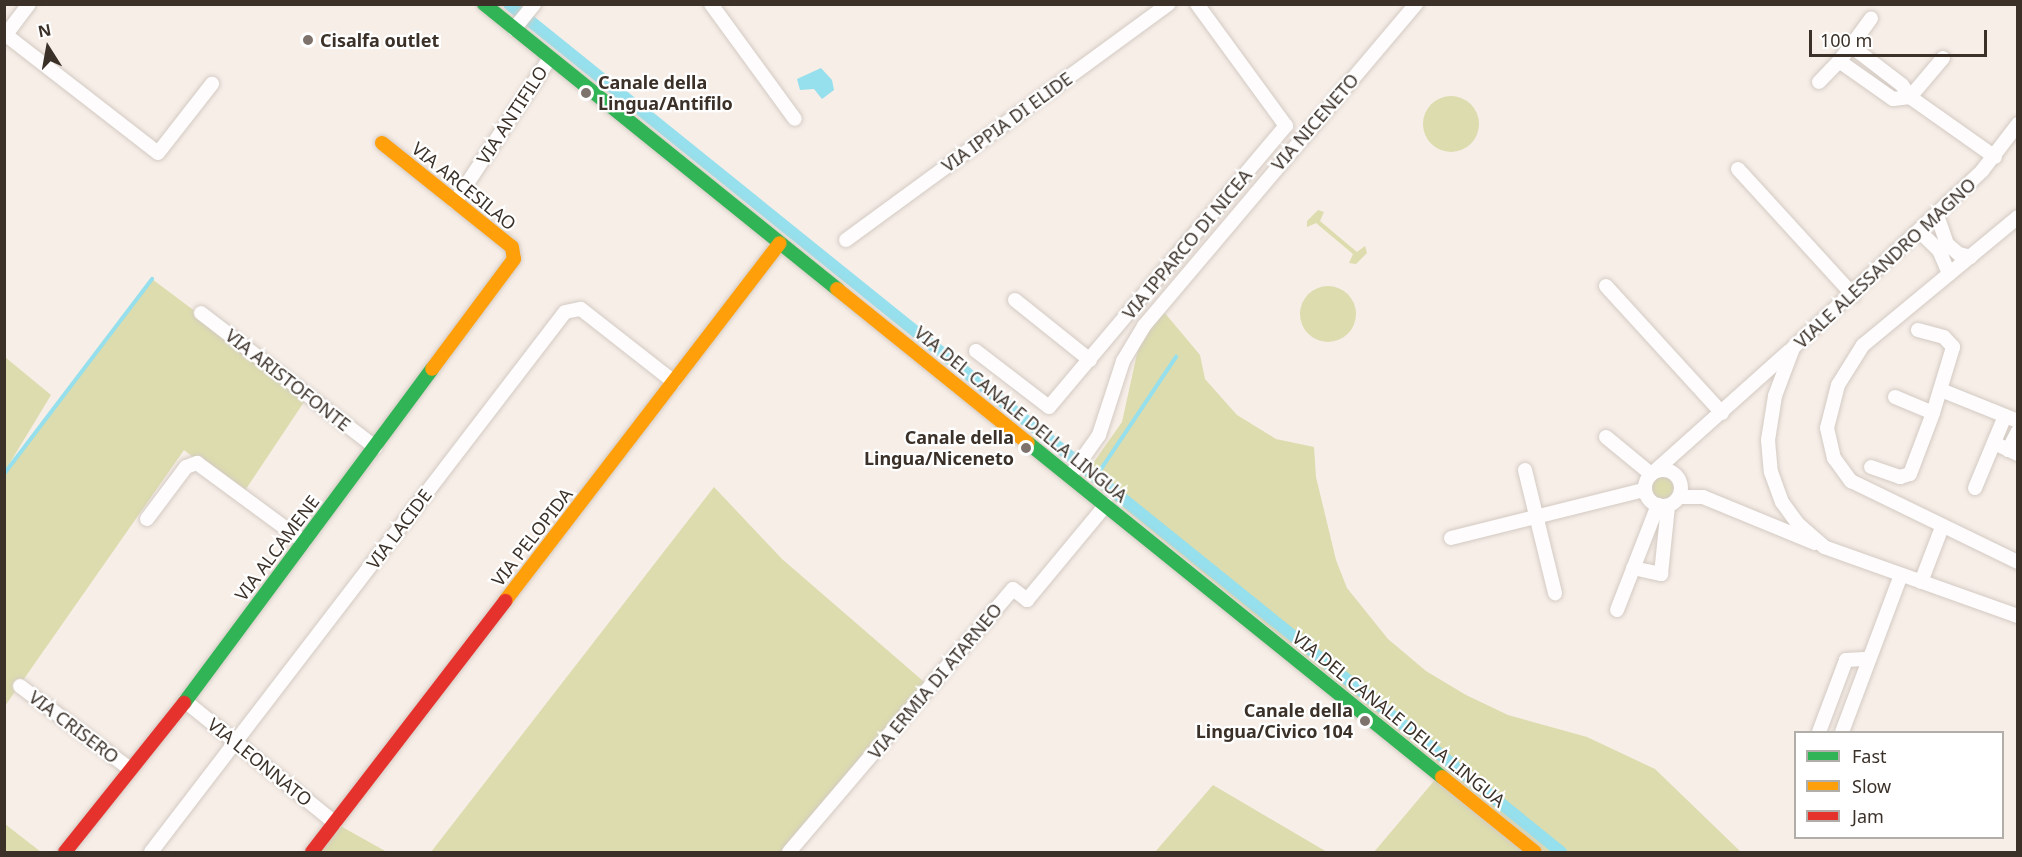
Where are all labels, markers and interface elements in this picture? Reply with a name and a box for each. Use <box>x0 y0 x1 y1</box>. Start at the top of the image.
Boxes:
north arrow <box>18 18 78 78</box>
text: N <box>36 18 53 42</box>
scale bar <box>1812 18 1990 56</box>
text: 100 m <box>1820 28 1872 52</box>
place label: Cisalfa outlet <box>320 29 439 51</box>
marker: Cisalfa outlet <box>301 33 315 47</box>
street label: VIA ANTIFILO <box>472 62 552 168</box>
street label: VIA IPPIA DI ELIDE <box>938 67 1076 177</box>
street label: VIA NICENETO <box>1267 69 1363 175</box>
place label: Canale della Lingua/Antifilo <box>598 72 733 115</box>
marker: Canale della Lingua/Antifilo <box>579 86 593 100</box>
street label: VIA ARCESILAO <box>408 137 520 235</box>
street label: VIA IPPARCO DI NICEA <box>1118 165 1256 323</box>
street label: VIALE ALESSANDRO MAGNO <box>1790 173 1980 353</box>
street label: VIA DEL CANALE DELLA LINGUA <box>910 321 1132 507</box>
street label: VIA ARISTOFONTE <box>221 325 355 435</box>
place label: Canale della Lingua/Niceneto <box>864 427 1014 470</box>
marker: Canale della Lingua/Niceneto <box>1019 441 1033 455</box>
street label: VIA PELOPIDA <box>487 484 577 590</box>
street label: VIA LACIDE <box>362 485 436 573</box>
street label: VIA ALCAMENE <box>230 491 324 605</box>
street label: VIA ERMIA DI ATARNEO <box>864 599 1006 763</box>
street label: VIA DEL CANALE DELLA LINGUA <box>1288 626 1510 812</box>
street label: VIA CRISERO <box>25 686 123 768</box>
place label: Canale della Lingua/Civico 104 <box>1196 700 1353 742</box>
street label: VIA LEONNATO <box>204 713 316 811</box>
marker: Canale della Lingua/Civico 104 <box>1358 714 1372 728</box>
legend <box>1794 731 2004 839</box>
text: Fast <box>1852 744 1887 768</box>
text: Slow <box>1852 774 1891 798</box>
text: Jam <box>1852 804 1884 828</box>

